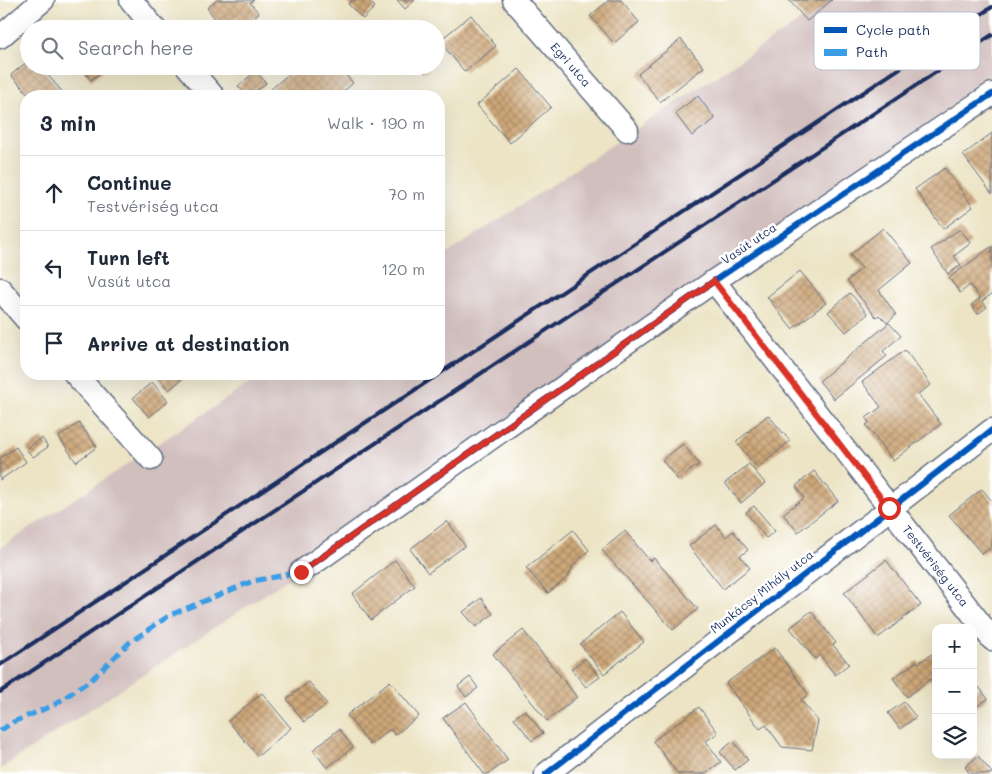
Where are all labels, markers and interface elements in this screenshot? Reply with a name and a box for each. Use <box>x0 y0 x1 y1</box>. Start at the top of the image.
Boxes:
legend <box>814 12 980 70</box>
search box <box>20 20 445 75</box>
text: Cycle path <box>856 20 930 39</box>
icon: search <box>38 34 66 62</box>
text: Search here <box>78 35 194 60</box>
street label: Egri utca <box>547 39 595 90</box>
text: Path <box>856 42 887 61</box>
text: 3 min <box>40 109 96 136</box>
text: Walk · 190 m <box>327 112 425 133</box>
text: Continue <box>87 170 172 195</box>
icon: ahead <box>40 179 68 207</box>
text: 70 m <box>388 183 425 204</box>
text: Testvériség utca <box>87 195 219 216</box>
street label: Vasút utca <box>718 219 779 267</box>
text: Turn left <box>87 245 170 270</box>
icon: left <box>40 254 68 282</box>
text: 120 m <box>381 258 425 279</box>
text: Vasút utca <box>87 270 171 291</box>
icon: arrive <box>40 329 68 357</box>
text: Arrive at destination <box>87 331 290 356</box>
route start <box>878 497 901 520</box>
street label: Testvériség utca <box>899 521 973 610</box>
street label: Munkácsy Mihály utca <box>707 546 816 636</box>
route end <box>290 561 313 584</box>
map controls <box>932 624 977 759</box>
button: + <box>932 624 977 669</box>
button: − <box>932 669 977 714</box>
button: layers <box>932 714 977 759</box>

